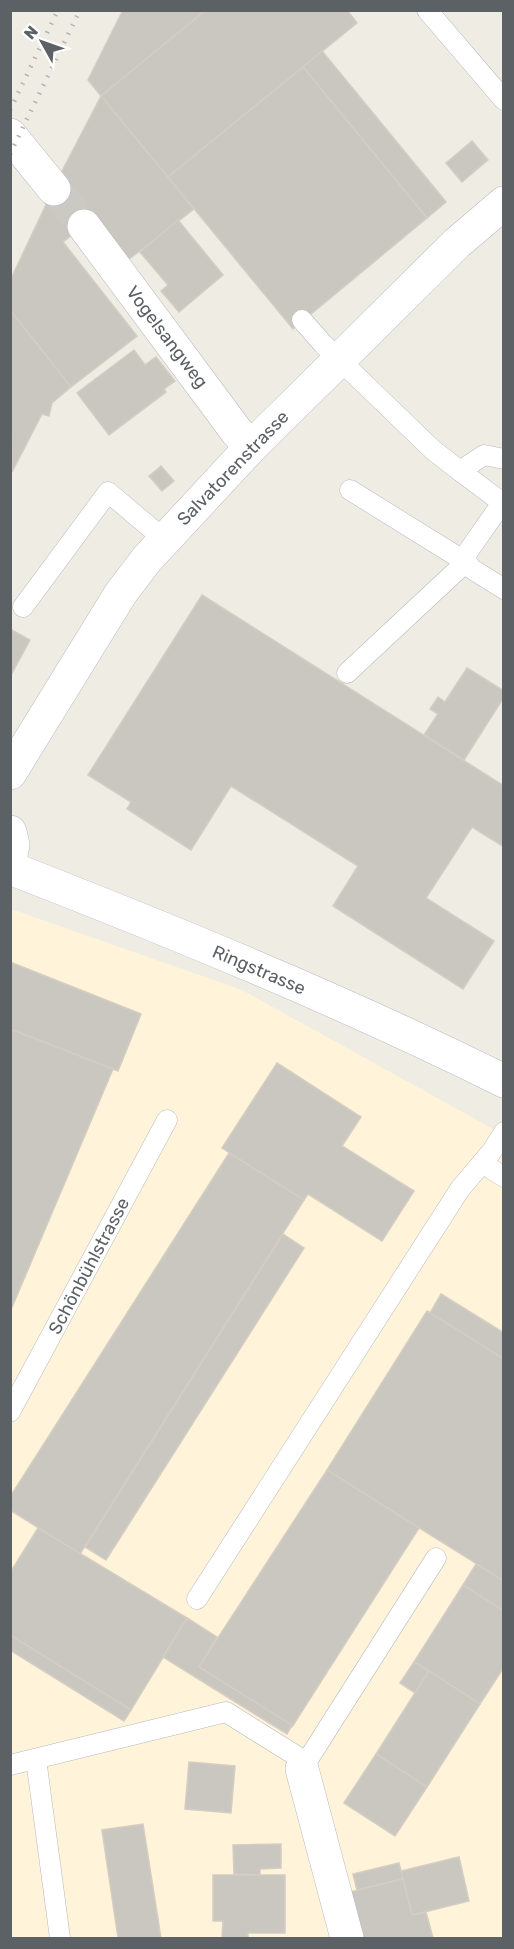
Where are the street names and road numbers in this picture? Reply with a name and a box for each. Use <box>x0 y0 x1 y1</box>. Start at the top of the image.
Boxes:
street label: Vogelsangweg <box>121 282 213 392</box>
street label: Salvatorenstrasse <box>173 406 293 530</box>
street label: Ringstrasse <box>209 941 309 999</box>
street label: Schönbühlstrasse <box>44 1194 134 1338</box>

